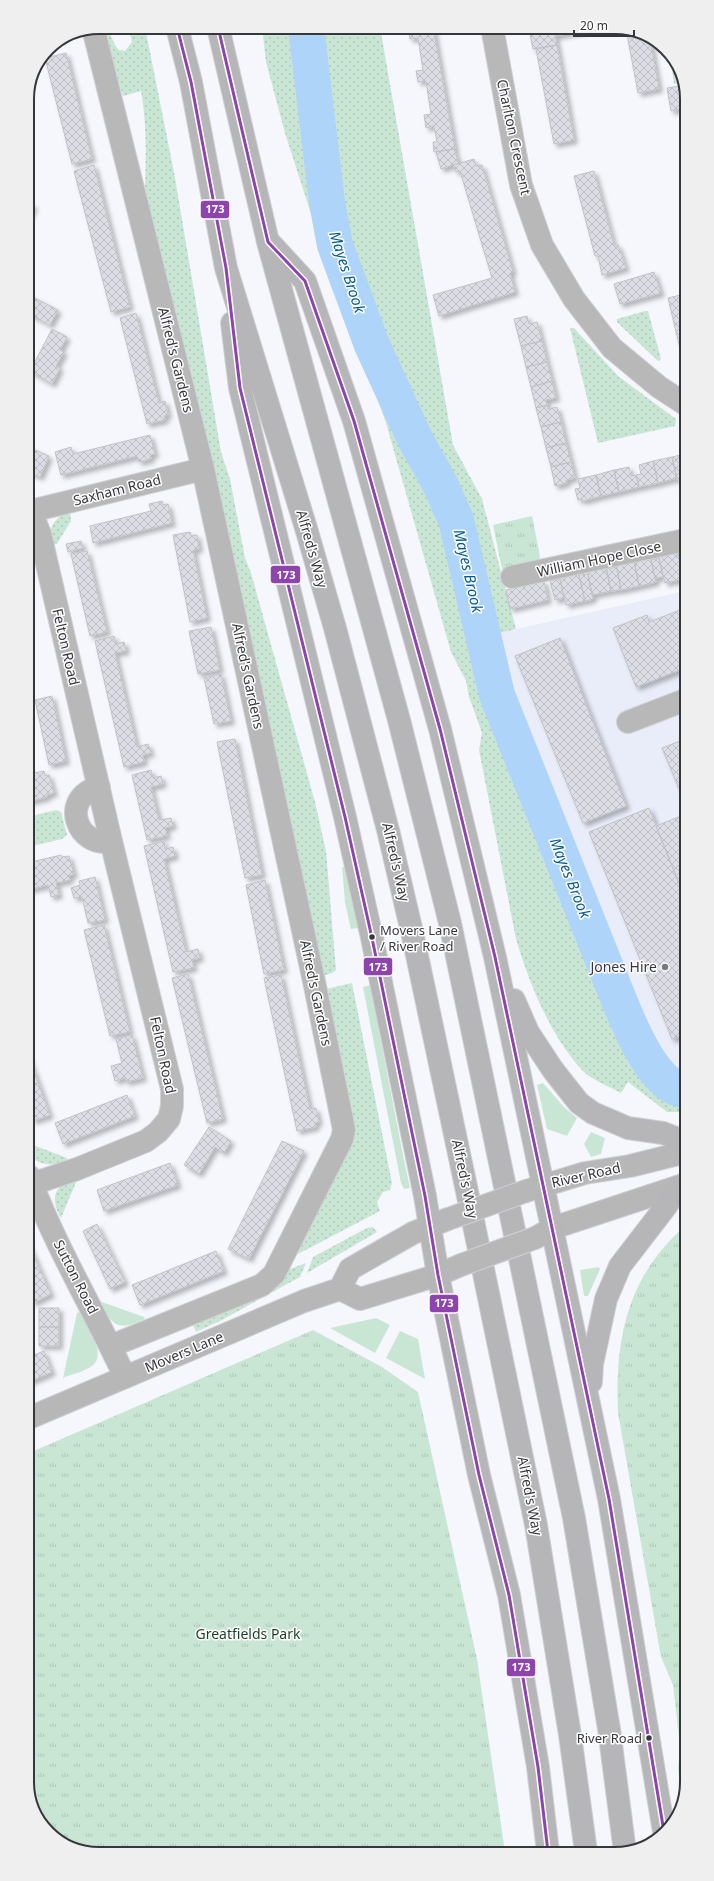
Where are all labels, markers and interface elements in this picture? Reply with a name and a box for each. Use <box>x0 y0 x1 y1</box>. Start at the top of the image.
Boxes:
scale bar <box>574 12 634 38</box>
text: 20 m <box>580 17 608 34</box>
street label: Charlton Crescent <box>493 77 536 197</box>
line badge: 173 <box>200 200 230 219</box>
text: 173 <box>206 201 224 216</box>
water label: Mayes Brook <box>325 228 371 316</box>
street label: Alfred's Gardens <box>154 305 199 415</box>
street label: Saxham Road <box>71 469 163 510</box>
street label: Alfred's Way <box>292 508 333 591</box>
water label: Mayes Brook <box>450 527 488 615</box>
street label: William Hope Close <box>535 536 663 581</box>
line badge: 173 <box>270 565 301 584</box>
text: 173 <box>277 567 295 582</box>
street label: Felton Road <box>48 607 85 687</box>
street label: Alfred's Gardens <box>228 621 269 731</box>
street label: Alfred's Way <box>378 821 415 904</box>
water label: Mayes Brook <box>546 834 596 921</box>
place label: Movers Lane / River Road <box>380 921 458 955</box>
marker: Movers Lane / River Road <box>367 932 377 942</box>
street label: Alfred's Gardens <box>296 938 337 1048</box>
line badge: 173 <box>363 957 393 976</box>
place label: Jones Hire <box>588 957 657 976</box>
text: 173 <box>369 959 387 974</box>
marker: Jones Hire <box>660 962 670 972</box>
street label: Felton Road <box>146 1015 181 1095</box>
street label: Alfred's Way <box>448 1138 483 1221</box>
street label: River Road <box>549 1157 622 1192</box>
street label: Sutton Road <box>50 1236 103 1317</box>
line badge: 173 <box>429 1294 459 1313</box>
text: 173 <box>435 1295 453 1310</box>
street label: Movers Lane <box>142 1326 226 1377</box>
street label: Alfred's Way <box>514 1455 548 1538</box>
park label: Greatfields Park <box>196 1624 301 1643</box>
line badge: 173 <box>506 1658 536 1677</box>
text: 173 <box>512 1659 530 1674</box>
place label: River Road <box>577 1729 642 1747</box>
marker: River Road <box>644 1733 654 1743</box>

